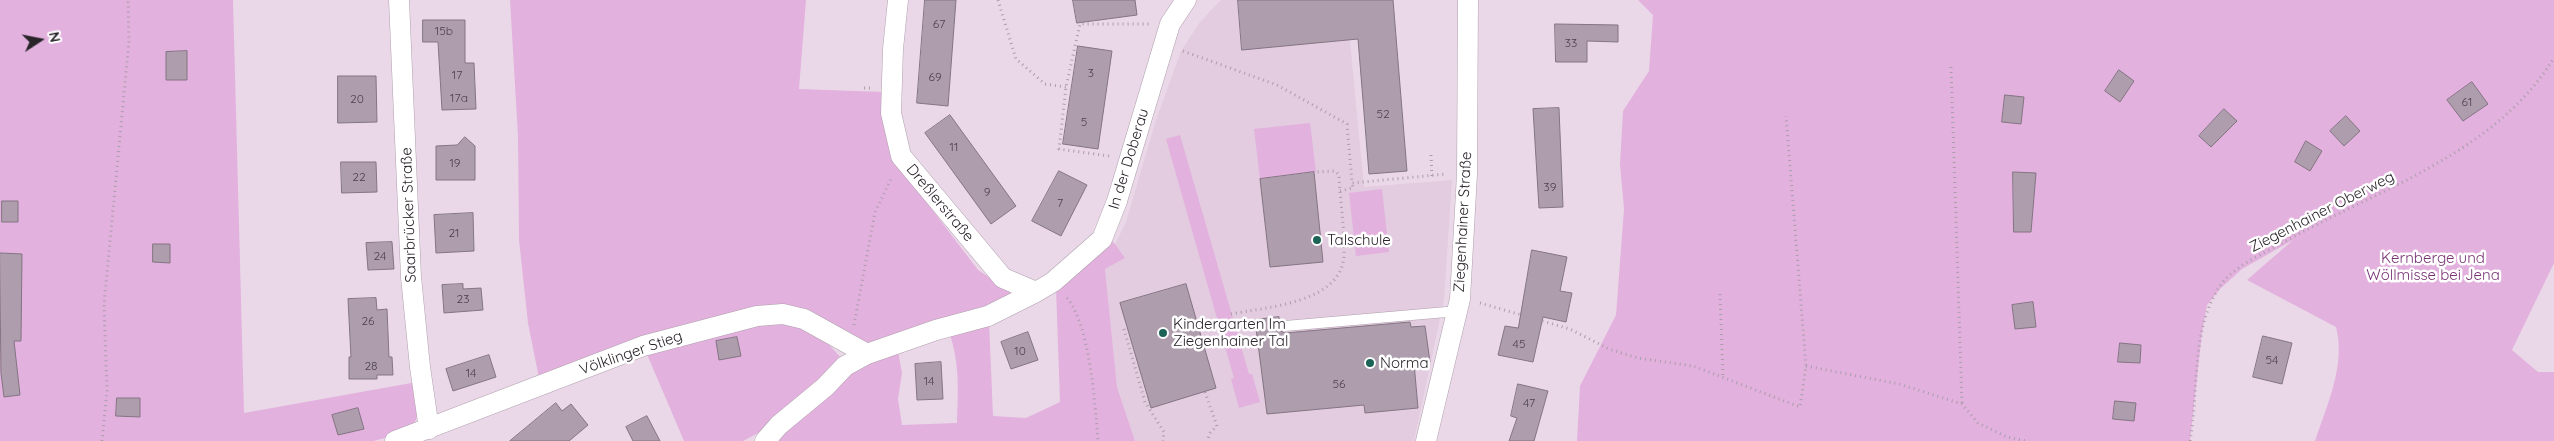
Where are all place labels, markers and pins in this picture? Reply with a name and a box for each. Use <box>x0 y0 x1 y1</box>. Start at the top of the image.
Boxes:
place label: Talschule <box>1327 231 1391 249</box>
marker: Talschule <box>1311 234 1323 246</box>
place label: Kindergarten Im Ziegenhainer Tal <box>1173 315 1288 350</box>
marker: Kindergarten Im Ziegenhainer Tal <box>1157 327 1169 339</box>
place label: Norma <box>1380 354 1429 372</box>
marker: Norma <box>1364 357 1376 369</box>

